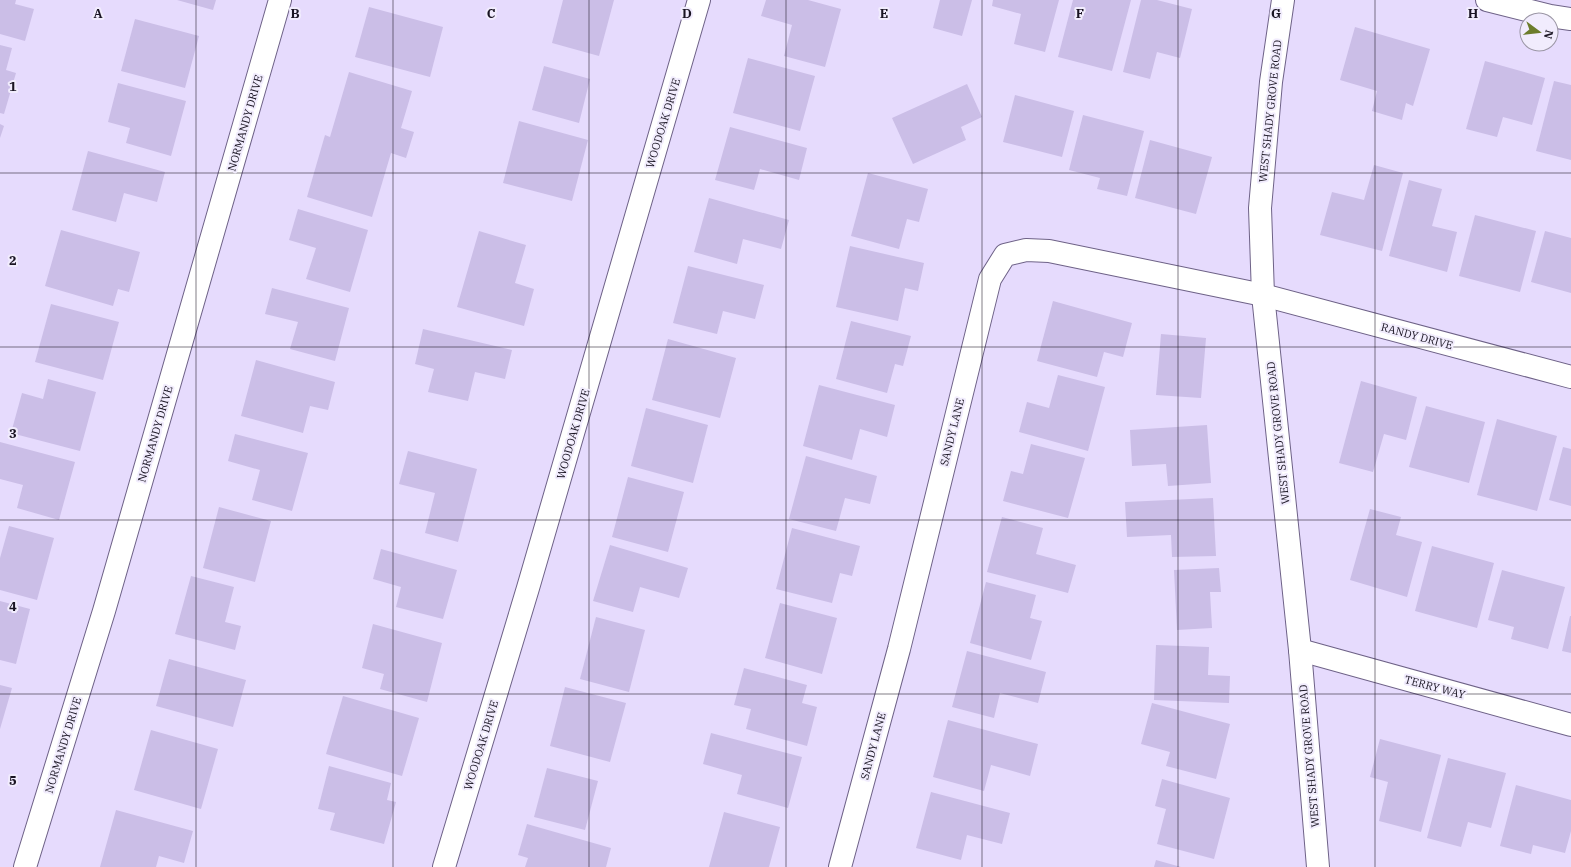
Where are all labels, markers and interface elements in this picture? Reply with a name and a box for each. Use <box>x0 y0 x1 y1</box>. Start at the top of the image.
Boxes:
text: A <box>93 5 103 22</box>
text: B <box>290 5 300 22</box>
text: C <box>487 5 496 22</box>
text: D <box>682 5 692 22</box>
text: E <box>880 5 888 22</box>
text: F <box>1076 5 1084 22</box>
text: G <box>1271 5 1281 22</box>
text: H <box>1468 5 1479 22</box>
north arrow <box>1519 12 1559 52</box>
text: N <box>1541 29 1557 41</box>
street label: WEST SHADY GROVE ROAD <box>1256 39 1284 183</box>
street label: NORMANDY DRIVE <box>225 73 265 173</box>
street label: WOODOAK DRIVE <box>643 76 683 170</box>
text: 1 <box>9 78 17 95</box>
text: 2 <box>9 252 17 269</box>
street label: RANDY DRIVE <box>1380 320 1454 352</box>
street label: WEST SHADY GROVE ROAD <box>1264 361 1292 505</box>
street label: NORMANDY DRIVE <box>135 384 175 484</box>
street label: WOODOAK DRIVE <box>553 387 593 481</box>
street label: SANDY LANE <box>937 397 967 467</box>
text: 3 <box>9 425 17 442</box>
text: 4 <box>9 598 17 615</box>
street label: TERRY WAY <box>1403 672 1467 702</box>
street label: WEST SHADY GROVE ROAD <box>1296 684 1322 828</box>
street label: NORMANDY DRIVE <box>42 695 84 795</box>
street label: WOODOAK DRIVE <box>461 698 501 792</box>
street label: SANDY LANE <box>857 711 889 781</box>
text: 5 <box>9 772 17 789</box>

